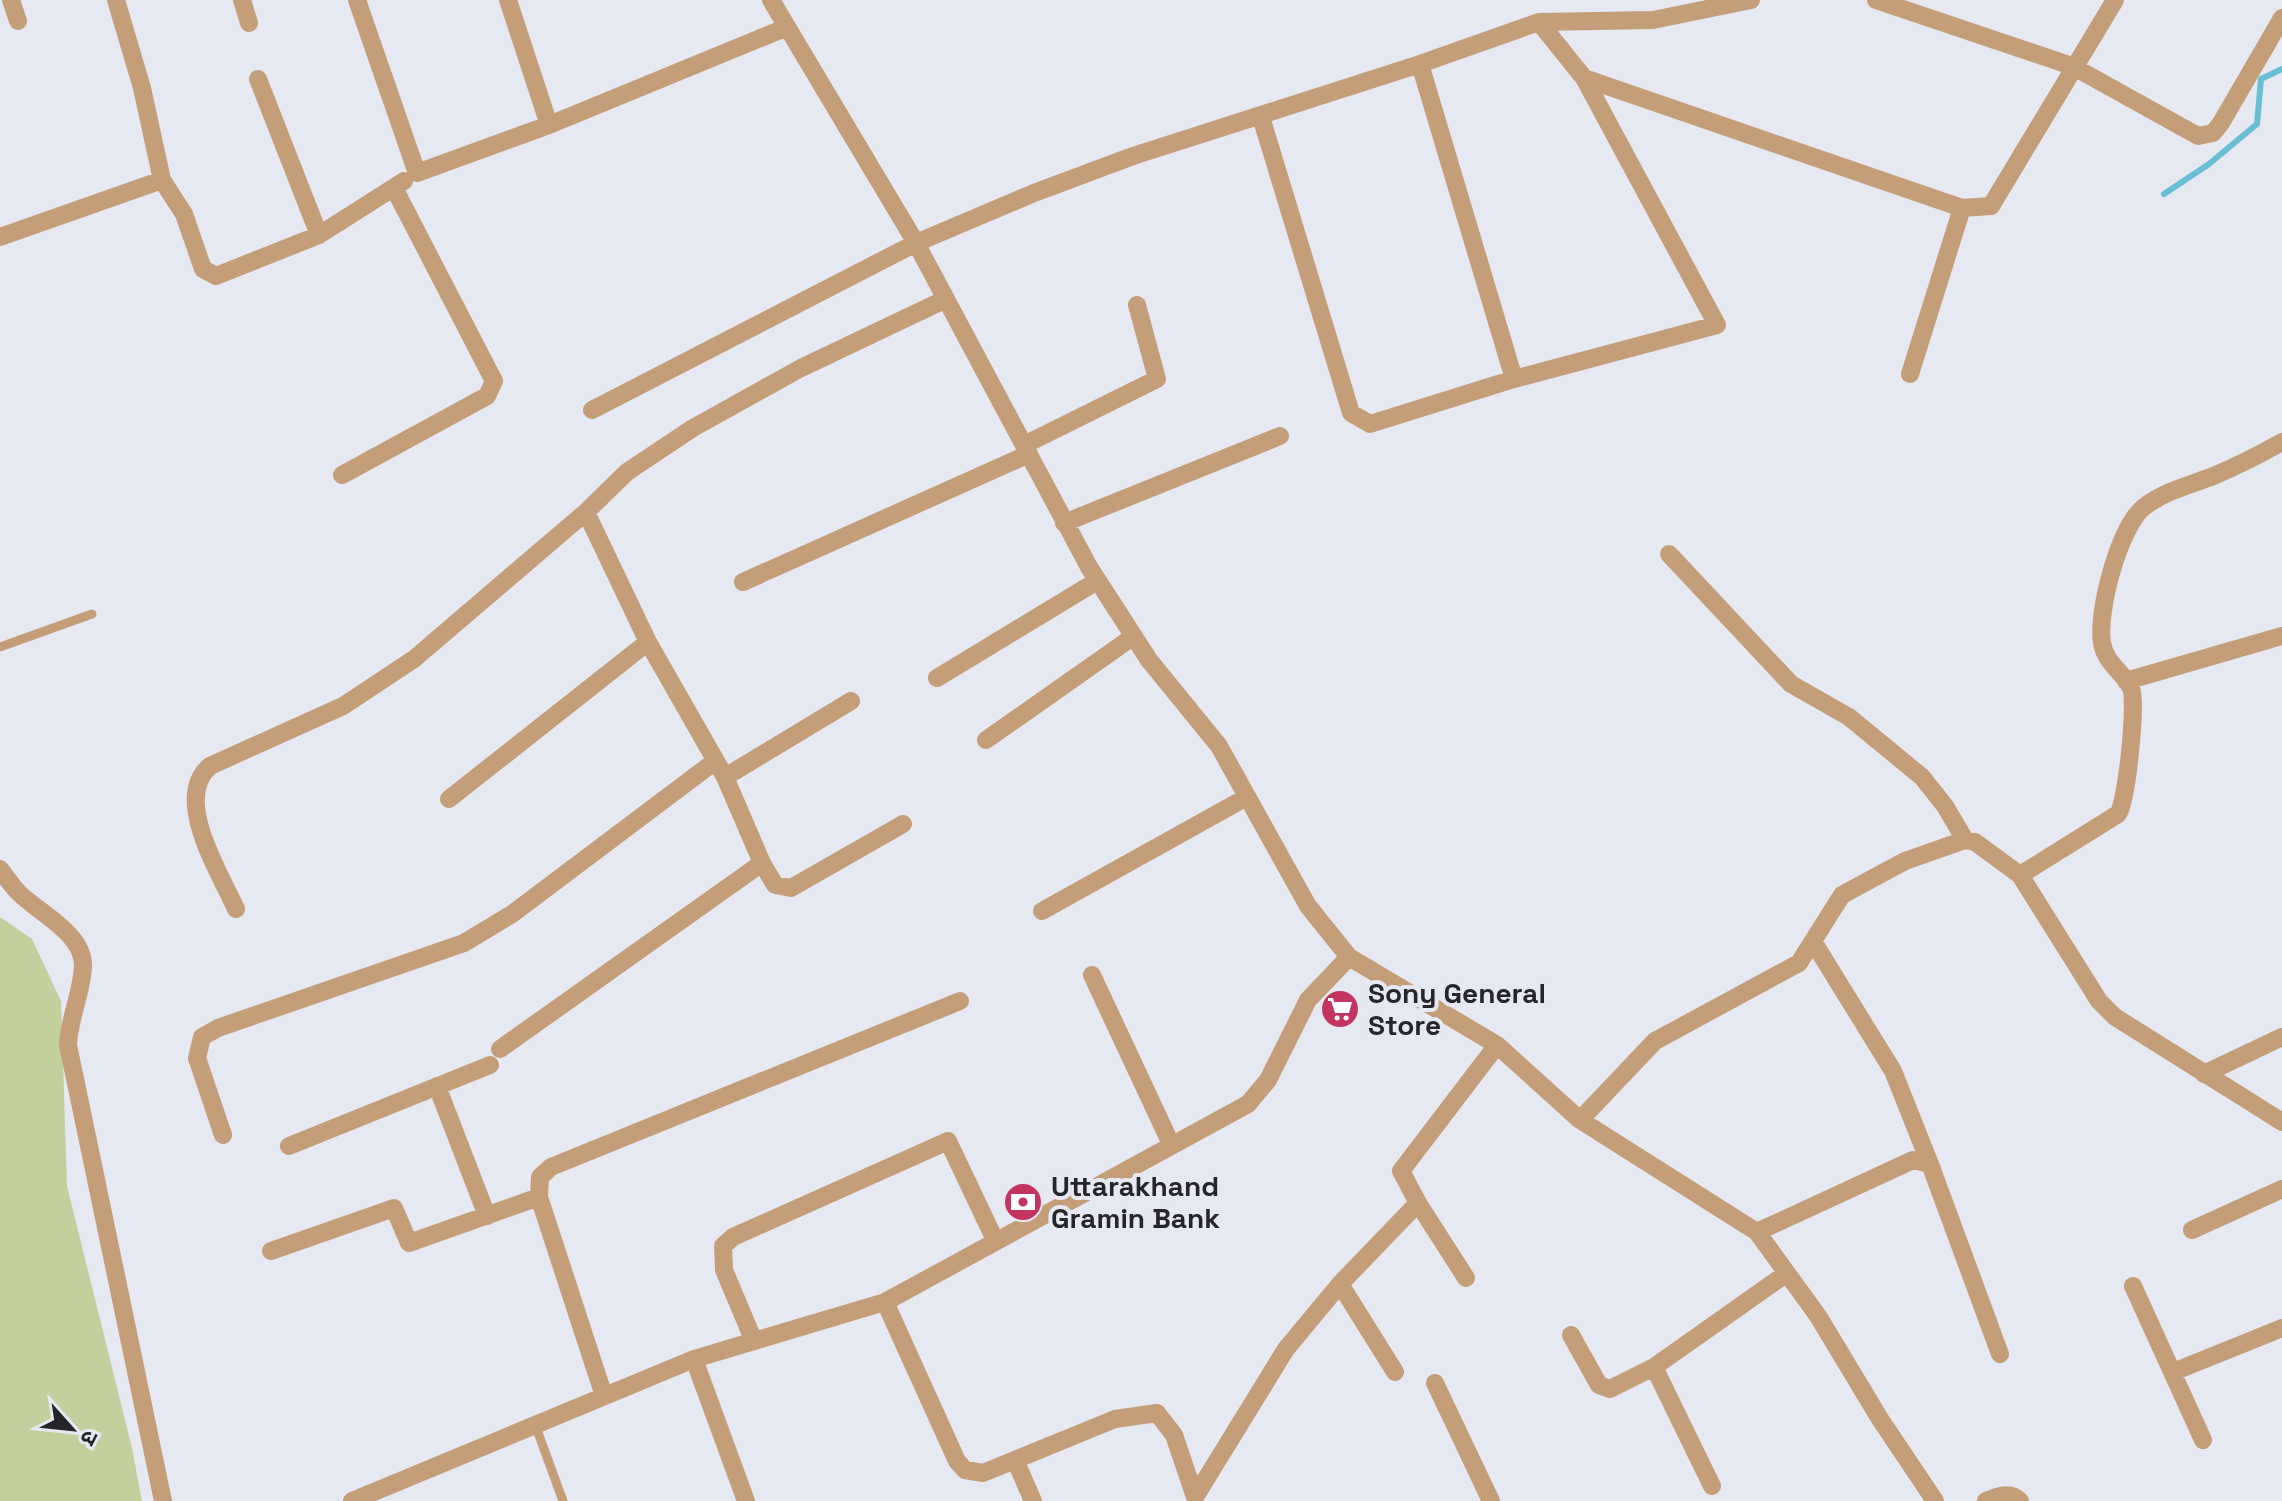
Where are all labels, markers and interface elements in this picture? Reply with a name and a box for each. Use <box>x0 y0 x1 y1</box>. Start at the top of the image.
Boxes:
place label: Sony General Store <box>1368 975 1546 1043</box>
supermarket icon: Sony General Store <box>1319 988 1361 1030</box>
place label: Uttarakhand Gramin Bank <box>1051 1168 1220 1236</box>
bank icon: Uttarakhand Gramin Bank <box>1002 1181 1044 1223</box>
north arrow <box>32 1389 112 1469</box>
text: उ <box>74 1426 105 1451</box>

